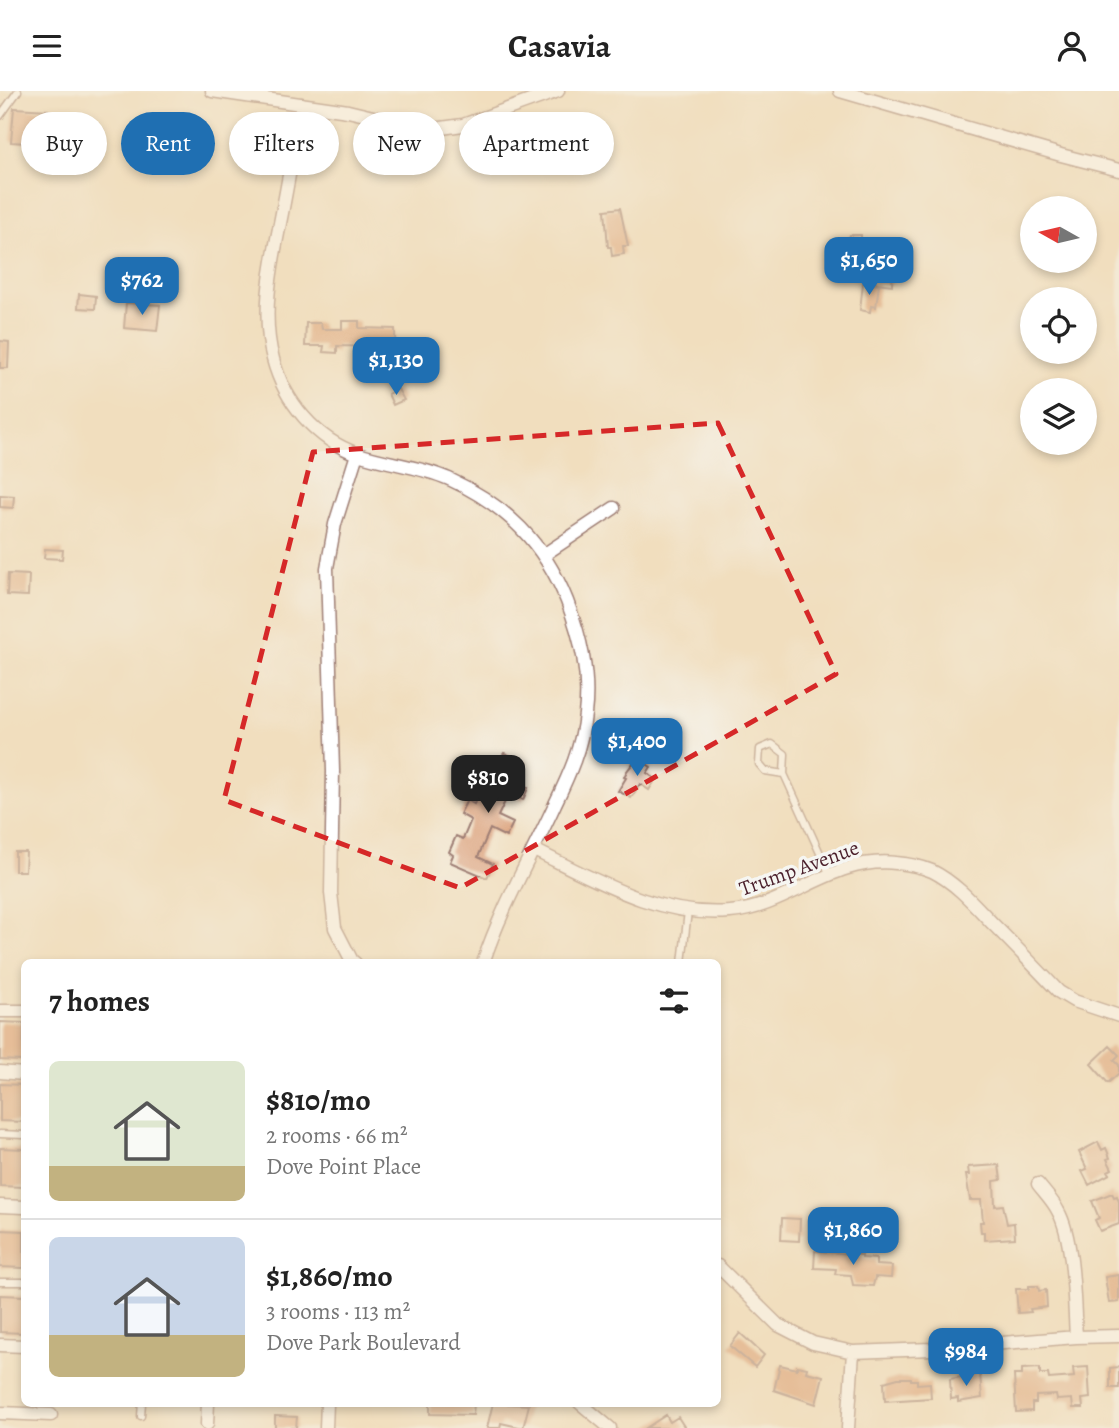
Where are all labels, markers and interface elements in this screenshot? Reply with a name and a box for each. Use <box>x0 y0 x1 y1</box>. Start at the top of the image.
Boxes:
text: Casavia <box>508 24 611 68</box>
icon: menu <box>28 27 66 65</box>
icon: person <box>1053 27 1091 65</box>
chip: Buy <box>21 112 107 175</box>
chip: Rent <box>121 112 215 175</box>
chip: Filters <box>229 112 339 175</box>
chip: New <box>353 112 445 175</box>
chip: Apartment <box>459 112 614 175</box>
north arrow <box>1020 196 1097 273</box>
map controls <box>1020 196 1097 455</box>
pin: $1,650 <box>812 237 926 297</box>
text: $1,650 <box>840 244 898 275</box>
pin: $762 <box>101 257 183 317</box>
text: $762 <box>121 264 163 295</box>
button: locate <box>1020 287 1097 364</box>
pin: $1,130 <box>339 337 453 397</box>
text: $1,130 <box>369 344 423 375</box>
button: layers <box>1020 378 1097 455</box>
pin: $1,400 <box>580 719 694 778</box>
text: $1,400 <box>607 725 667 756</box>
pin: $810 <box>447 755 529 815</box>
text: $810 <box>467 762 509 793</box>
street label: Trump Avenue <box>735 833 863 903</box>
text: 7 homes <box>49 981 150 1021</box>
icon: filters <box>655 982 693 1020</box>
text: $810/mo <box>266 1080 371 1120</box>
icon: home <box>105 1089 189 1173</box>
text: 2 rooms · 66 m² <box>266 1120 408 1151</box>
text: Dove Point Place <box>266 1151 421 1182</box>
pin: $1,860 <box>796 1207 910 1267</box>
text: $1,860 <box>824 1214 882 1245</box>
text: $1,860/mo <box>266 1256 393 1296</box>
icon: home <box>105 1265 189 1349</box>
text: 3 rooms · 113 m² <box>266 1296 410 1327</box>
text: Dove Park Boulevard <box>266 1327 461 1358</box>
pin: $984 <box>925 1329 1007 1388</box>
text: $984 <box>944 1335 988 1366</box>

